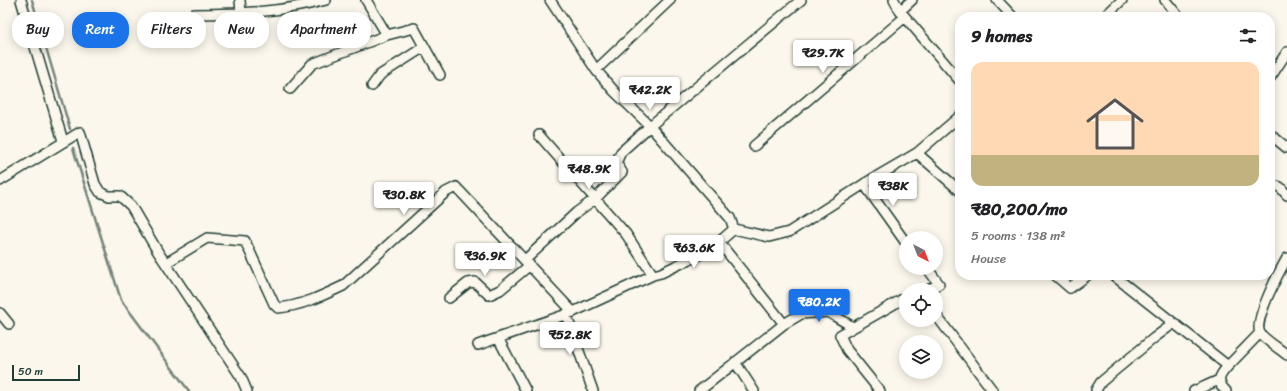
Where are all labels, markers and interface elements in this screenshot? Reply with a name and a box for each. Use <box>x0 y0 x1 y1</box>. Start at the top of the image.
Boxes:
chip: Buy <box>12 12 64 48</box>
chip: Rent <box>72 12 129 48</box>
chip: Filters <box>137 12 206 48</box>
chip: New <box>214 12 269 48</box>
chip: Apartment <box>277 12 371 48</box>
text: 9 homes <box>971 21 1032 51</box>
icon: filters <box>1237 25 1259 47</box>
pin: ₹29.7K <box>790 40 856 74</box>
text: ₹29.7K <box>802 41 844 64</box>
pin: ₹42.2K <box>617 77 683 111</box>
text: ₹42.2K <box>629 78 671 101</box>
icon: home <box>1079 88 1151 160</box>
pin: ₹48.9K <box>556 156 622 190</box>
text: ₹48.9K <box>567 157 611 180</box>
pin: ₹38K <box>869 173 917 207</box>
text: ₹38K <box>878 174 908 197</box>
pin: ₹30.8K <box>371 182 437 216</box>
text: ₹30.8K <box>383 183 425 206</box>
text: ₹80,200/mo <box>971 194 1068 224</box>
text: 5 rooms · 138 m² <box>971 224 1065 247</box>
north arrow <box>899 231 943 275</box>
map controls <box>899 231 943 379</box>
pin: ₹63.6K <box>661 235 727 269</box>
text: ₹63.6K <box>673 236 715 259</box>
pin: ₹36.9K <box>452 243 518 277</box>
text: ₹36.9K <box>464 244 506 267</box>
text: House <box>971 247 1006 270</box>
button: locate <box>899 283 943 327</box>
pin: ₹80.2K <box>786 289 852 323</box>
text: ₹80.2K <box>798 290 840 313</box>
pin: ₹52.8K <box>537 322 603 356</box>
text: ₹52.8K <box>549 323 591 346</box>
button: layers <box>899 335 943 379</box>
text: 50 m <box>18 362 43 381</box>
scale bar <box>12 363 80 382</box>

